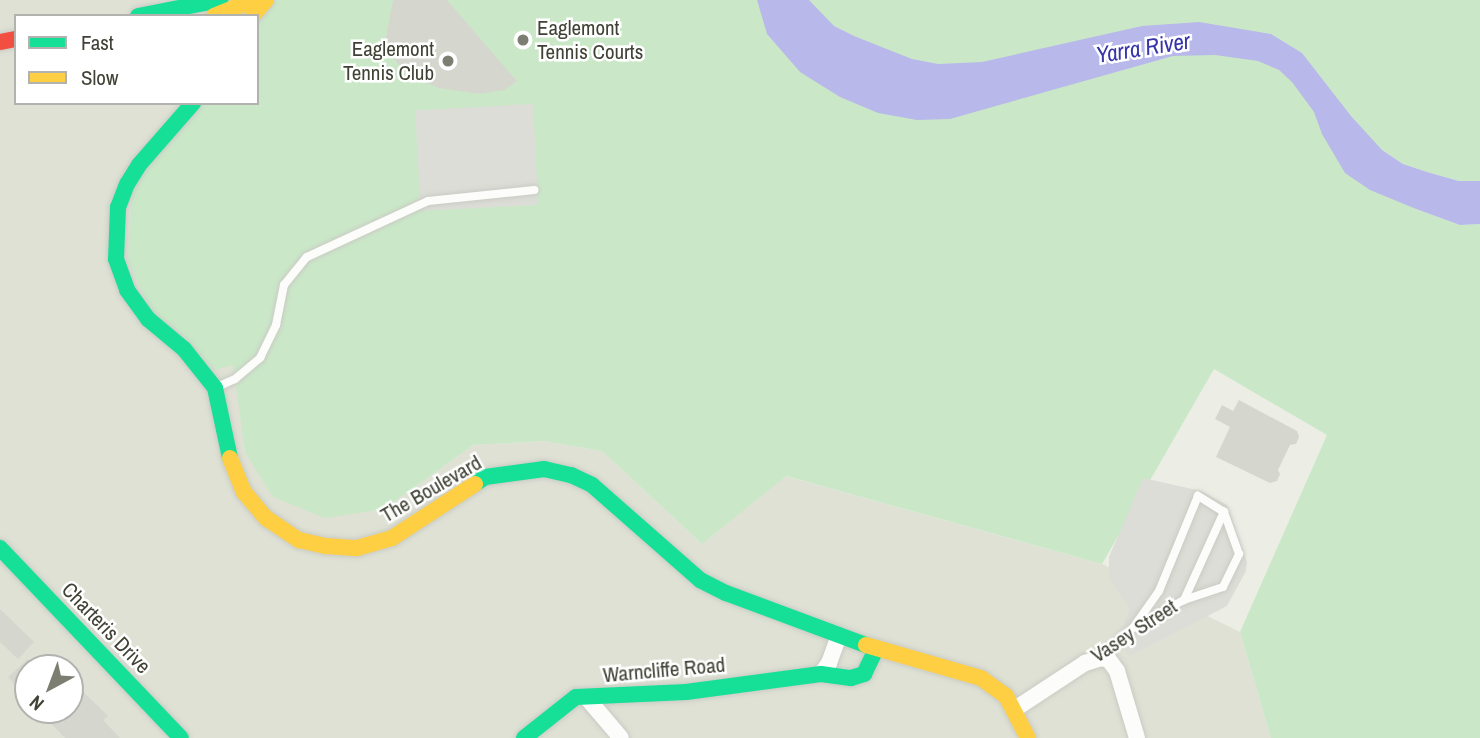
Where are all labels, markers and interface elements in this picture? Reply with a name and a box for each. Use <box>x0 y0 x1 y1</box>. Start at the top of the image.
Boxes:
legend <box>14 14 259 105</box>
place label: Eaglemont Tennis Courts <box>537 15 643 65</box>
water label: Yarra River <box>1094 27 1192 69</box>
text: Fast <box>81 28 114 57</box>
marker: Eaglemont Tennis Courts <box>515 32 531 48</box>
place label: Eaglemont Tennis Club <box>343 36 434 86</box>
marker: Eaglemont Tennis Club <box>440 53 456 69</box>
text: Slow <box>81 63 118 92</box>
street label: The Boulevard <box>376 450 486 528</box>
street label: Charteris Drive <box>56 577 156 679</box>
street label: Vasey Street <box>1086 594 1182 668</box>
street label: Warncliffe Road <box>602 652 726 688</box>
north arrow <box>14 654 84 724</box>
text: N <box>24 690 49 717</box>

